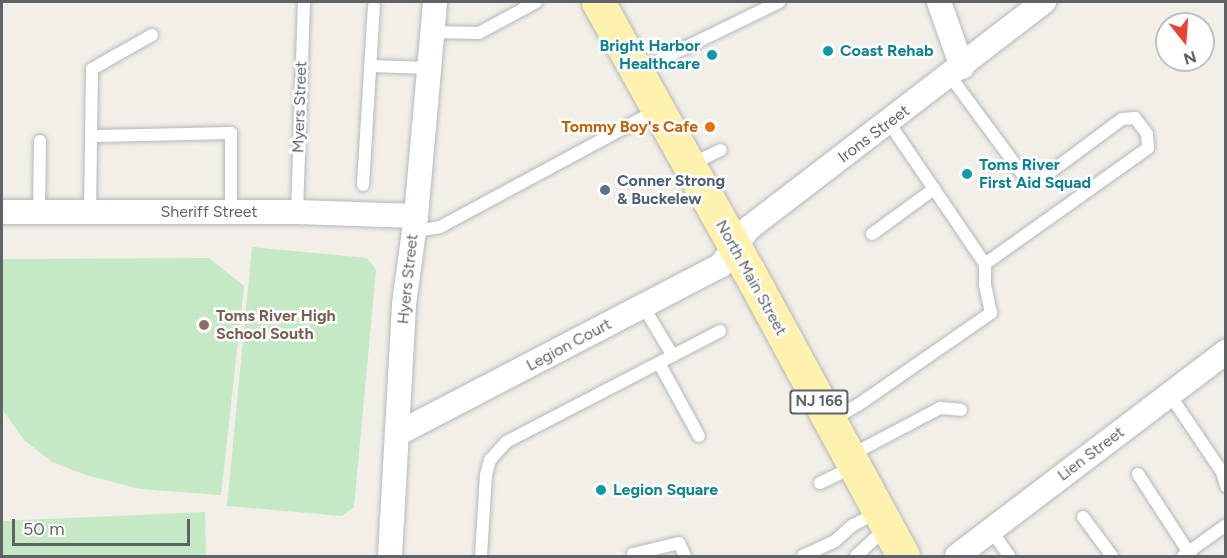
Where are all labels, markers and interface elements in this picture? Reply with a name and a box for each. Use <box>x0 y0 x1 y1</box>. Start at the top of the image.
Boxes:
north arrow <box>1155 12 1215 72</box>
place label: Bright Harbor Healthcare <box>599 36 700 74</box>
place label: Coast Rehab <box>840 41 933 61</box>
marker: Coast Rehab <box>821 44 835 58</box>
text: N <box>1181 47 1199 69</box>
marker: Bright Harbor Healthcare <box>705 48 719 62</box>
street label: Myers Street <box>289 61 311 153</box>
street label: Irons Street <box>835 101 913 167</box>
place label: Tommy Boy's Cafe <box>561 117 698 137</box>
marker: Tommy Boy's Cafe <box>703 120 717 134</box>
place label: Toms River First Aid Squad <box>979 155 1091 193</box>
marker: Toms River First Aid Squad <box>960 167 974 181</box>
place label: Conner Strong & Buckelew <box>617 171 725 209</box>
marker: Conner Strong & Buckelew <box>598 183 612 197</box>
street label: Sheriff Street <box>160 202 258 222</box>
street label: North Main Street <box>711 217 791 339</box>
street label: Hyers Street <box>394 233 422 325</box>
place label: Toms River High School South <box>216 306 336 344</box>
street label: Legion Court <box>523 315 615 375</box>
marker: Toms River High School South <box>197 318 211 332</box>
road number: NJ 166 <box>789 390 849 414</box>
street label: Lien Street <box>1054 423 1128 485</box>
place label: Legion Square <box>613 480 718 500</box>
marker: Legion Square <box>594 483 608 497</box>
scale bar <box>15 507 194 545</box>
text: 50 m <box>23 518 65 540</box>

